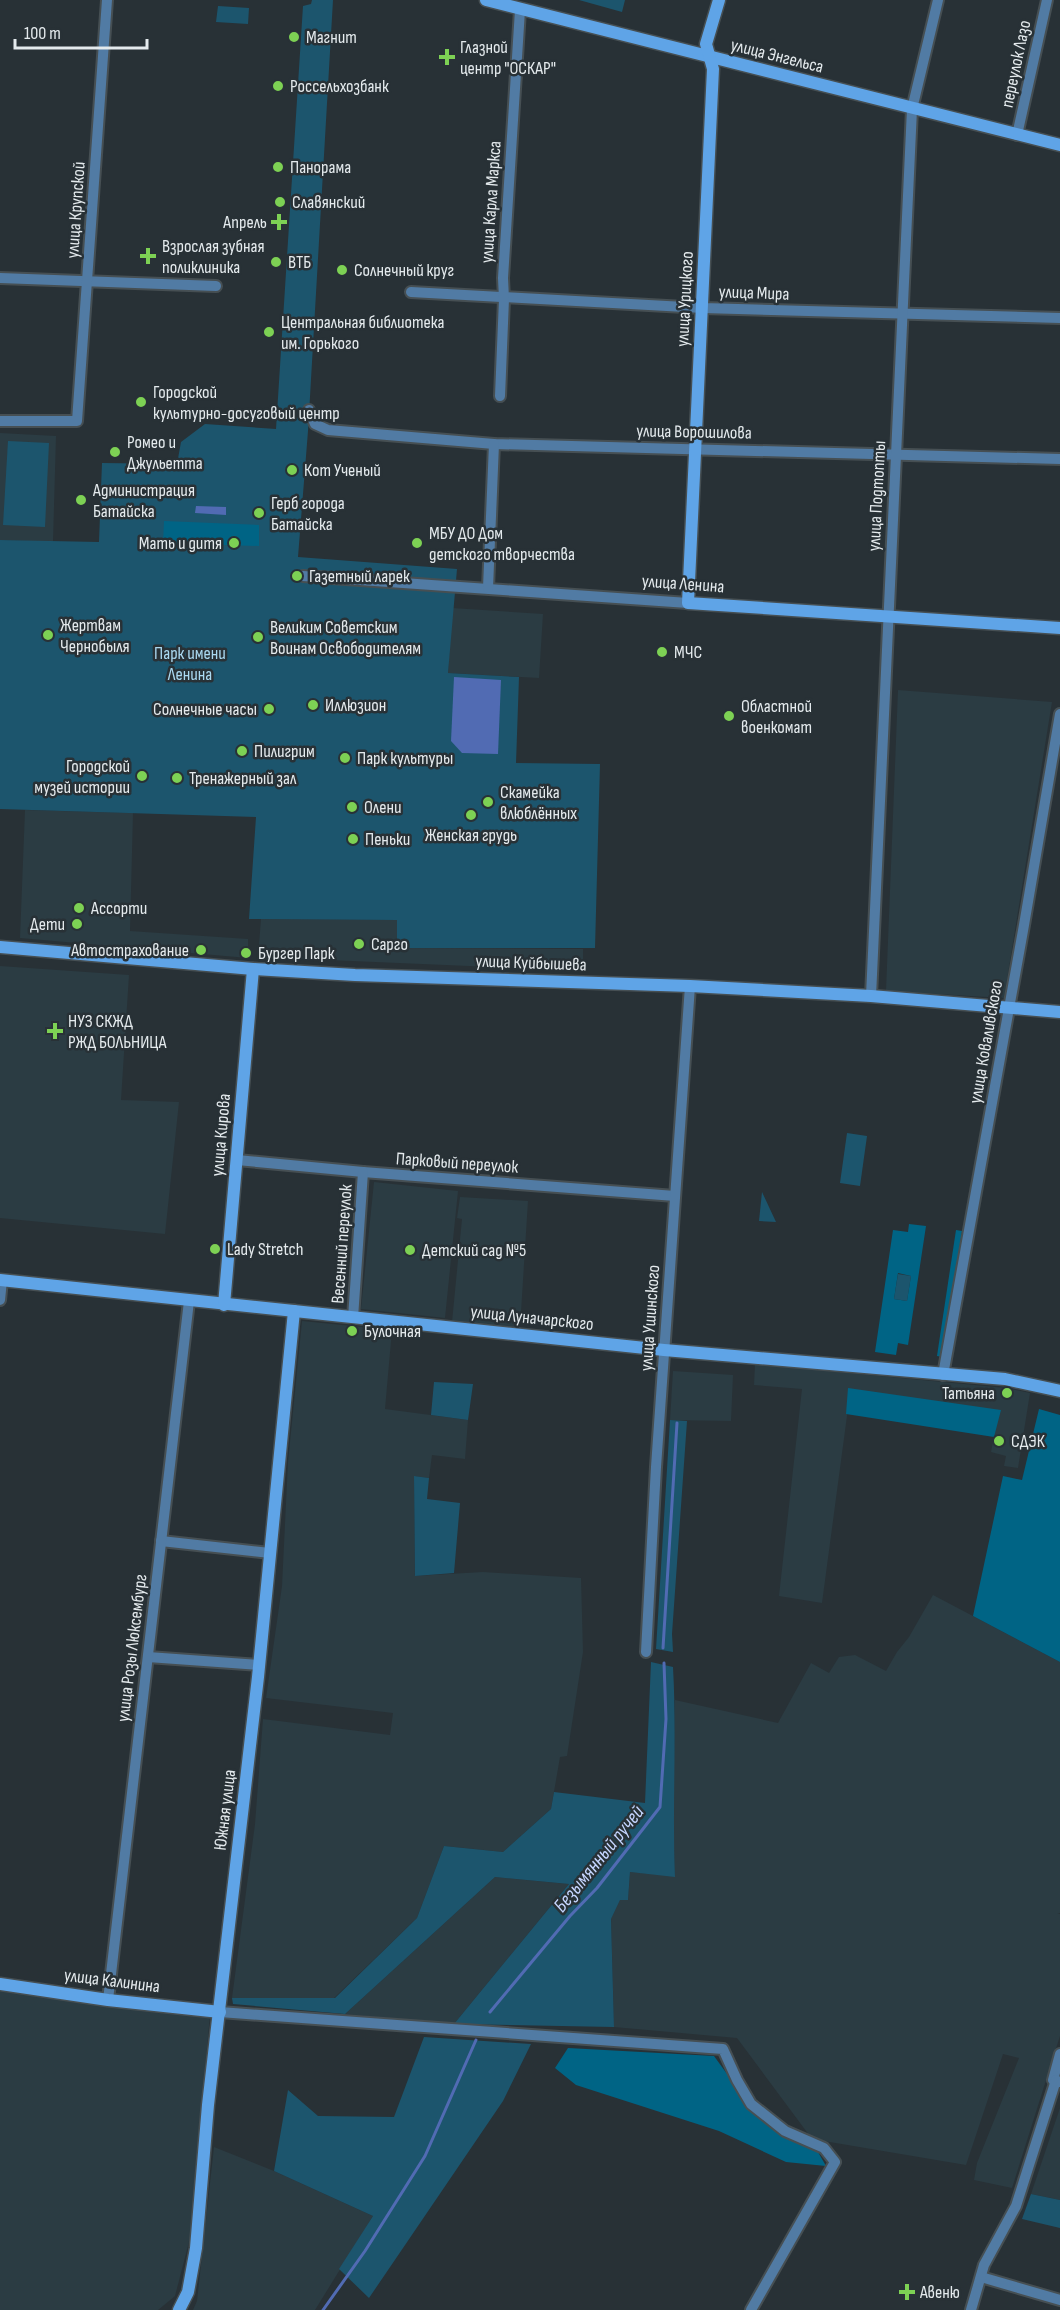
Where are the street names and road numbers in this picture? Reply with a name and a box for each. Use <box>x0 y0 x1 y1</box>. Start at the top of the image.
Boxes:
street label: переулок Лазо <box>997 18 1035 110</box>
street label: улица Энгельса <box>728 34 826 78</box>
street label: улица Карла Маркса <box>476 140 506 264</box>
street label: улица Крупской <box>62 161 90 259</box>
street label: улица Урицкого <box>672 251 698 347</box>
street label: улица Мира <box>718 281 790 305</box>
street label: улица Ворошилова <box>636 420 752 444</box>
street label: улица Подтопты <box>864 440 890 552</box>
street label: улица Ленина <box>641 571 725 597</box>
street label: улица Куйбышева <box>475 951 587 975</box>
street label: улица Коваливского <box>965 979 1007 1105</box>
street label: улица Кирова <box>207 1093 235 1177</box>
street label: Парковый переулок <box>395 1148 519 1178</box>
street label: Весенний переулок <box>327 1183 357 1304</box>
street label: улица Ушинского <box>636 1264 664 1372</box>
street label: улица Луначарского <box>469 1301 595 1335</box>
street label: улица Розы Люксембург <box>113 1573 151 1723</box>
street label: Южная улица <box>210 1768 240 1852</box>
street label: улица Калинина <box>63 1965 161 1997</box>

